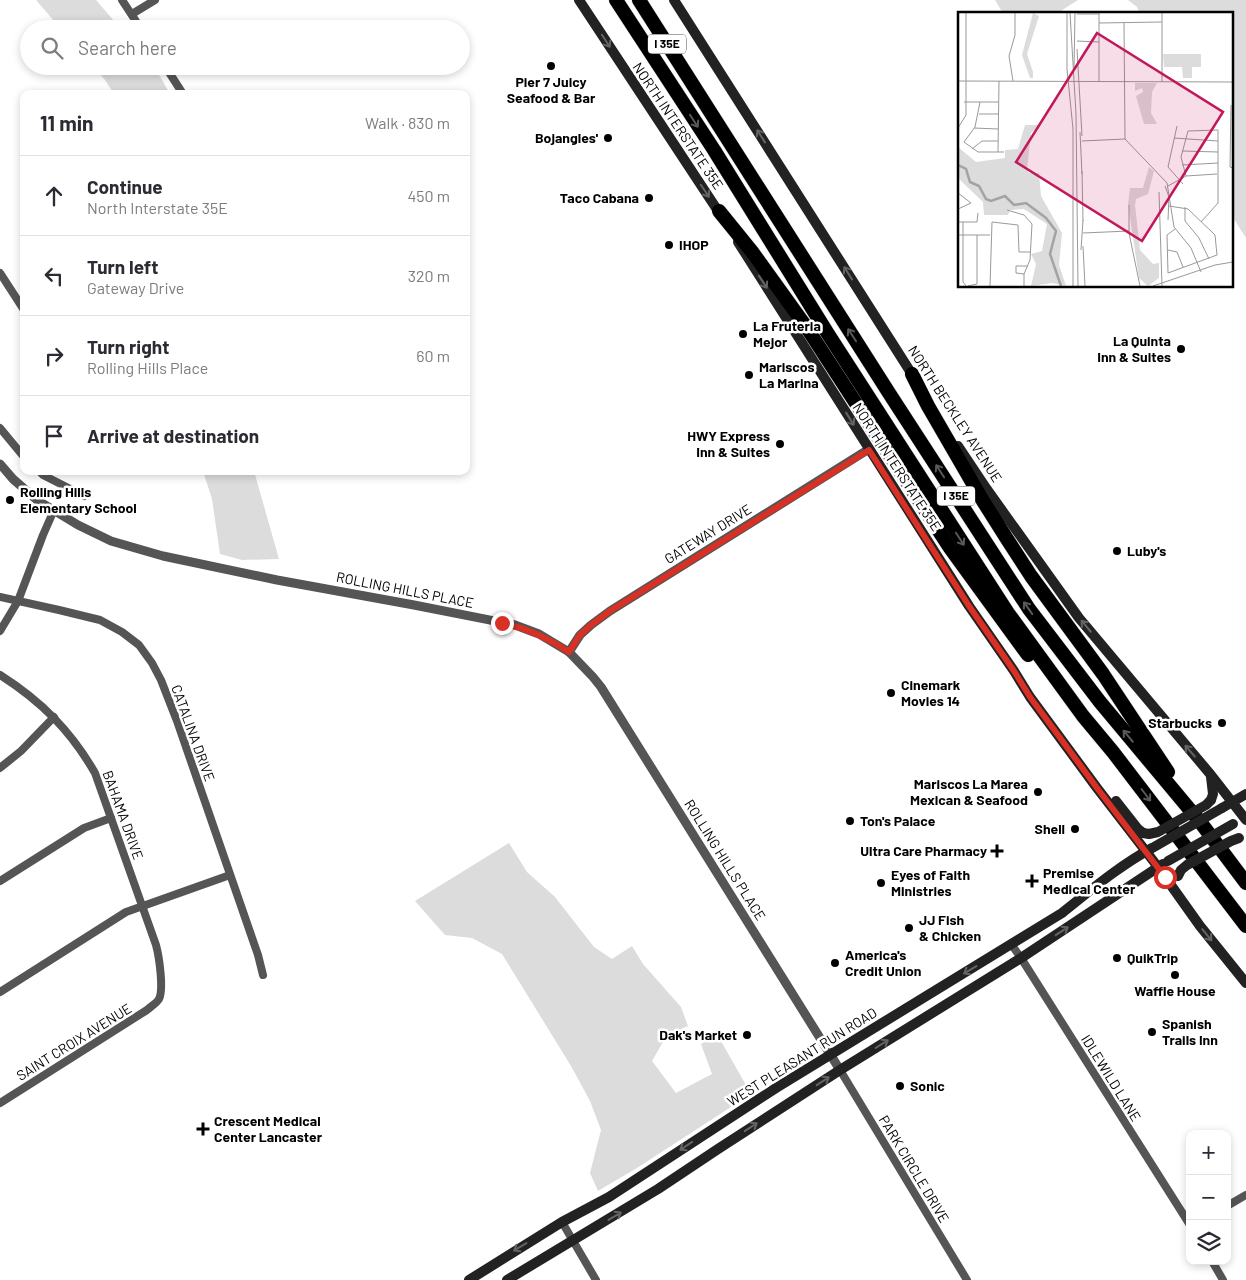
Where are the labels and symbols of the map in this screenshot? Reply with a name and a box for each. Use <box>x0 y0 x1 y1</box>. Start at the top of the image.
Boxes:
inset map <box>958 12 1234 288</box>
one-way arrow <box>601 34 611 48</box>
road number: I 35E <box>648 34 686 54</box>
street label: NORTH INTERSTATE 35E <box>630 59 727 192</box>
marker: Pier 7 Juicy Seafood & Bar <box>545 60 557 72</box>
place label: Pier 7 Juicy Seafood & Bar <box>507 73 596 106</box>
one-way arrow <box>689 114 700 128</box>
place label: Bojangles' <box>535 129 599 146</box>
one-way arrow <box>756 130 766 144</box>
marker: Bojangles' <box>602 132 614 144</box>
one-way arrow <box>700 184 710 198</box>
place label: Taco Cabana <box>560 189 639 206</box>
marker: Taco Cabana <box>643 192 655 204</box>
place label: IHOP <box>679 236 708 253</box>
marker: IHOP <box>663 239 675 251</box>
one-way arrow <box>843 267 853 281</box>
one-way arrow <box>758 275 768 289</box>
place label: La Fruteria Mejor <box>753 317 821 350</box>
marker: La Fruteria Mejor <box>737 328 749 340</box>
one-way arrow <box>847 328 857 342</box>
place label: La Quinta Inn & Suites <box>1097 332 1171 365</box>
street label: NORTH BECKLEY AVENUE <box>905 342 1006 485</box>
marker: La Quinta Inn & Suites <box>1175 343 1187 355</box>
place label: Mariscos La Marina <box>759 358 819 391</box>
marker: Mariscos La Marina <box>743 369 755 381</box>
street label: NORTH INTERSTATE 35E <box>850 399 945 534</box>
one-way arrow <box>845 412 855 426</box>
place label: HWY Express Inn & Suites <box>687 427 770 460</box>
marker: HWY Express Inn & Suites <box>774 438 786 450</box>
one-way arrow <box>934 465 944 479</box>
place label: Rolling Hills Elementary School <box>20 483 137 516</box>
road number: I 35E <box>937 486 975 506</box>
marker: Rolling Hills Elementary School <box>4 494 16 506</box>
street label: GATEWAY DRIVE <box>661 500 754 567</box>
one-way arrow <box>955 531 965 545</box>
place label: Luby's <box>1127 542 1166 559</box>
marker: Luby's <box>1111 545 1123 557</box>
street label: ROLLING HILLS PLACE <box>335 568 475 611</box>
one-way arrow <box>1023 601 1033 615</box>
route end <box>491 612 514 635</box>
one-way arrow <box>1080 620 1091 633</box>
place label: Cinemark Movies 14 <box>901 676 961 709</box>
street label: CATALINA DRIVE <box>168 682 219 783</box>
marker: Cinemark Movies 14 <box>885 687 897 699</box>
place label: Starbucks <box>1148 714 1212 731</box>
marker: Starbucks <box>1216 717 1228 729</box>
one-way arrow <box>1123 730 1134 743</box>
one-way arrow <box>1185 745 1196 758</box>
street label: BAHAMA DRIVE <box>100 768 147 862</box>
place label: Mariscos La Marea Mexican & Seafood <box>910 775 1028 808</box>
marker: Mariscos La Marea Mexican & Seafood <box>1032 786 1044 798</box>
one-way arrow <box>1140 788 1151 801</box>
street label: ROLLING HILLS PLACE <box>681 796 770 923</box>
place label: Ton's Palace <box>860 812 936 829</box>
marker: Ton's Palace <box>844 815 856 827</box>
place label: Shell <box>1035 820 1065 837</box>
marker: Shell <box>1069 823 1081 835</box>
place label: Ultra Care Pharmacy <box>860 842 987 859</box>
marker: Ultra Care Pharmacy <box>991 845 1003 857</box>
place label: Premise Medical Center <box>1043 864 1136 897</box>
place label: Eyes of Faith Ministries <box>891 866 970 899</box>
route start <box>1154 866 1177 889</box>
marker: Premise Medical Center <box>1025 874 1039 888</box>
marker: Eyes of Faith Ministries <box>875 877 887 889</box>
place label: JJ Fish & Chicken <box>919 911 981 944</box>
marker: JJ Fish & Chicken <box>903 922 915 934</box>
one-way arrow <box>1055 926 1069 937</box>
one-way arrow <box>1201 928 1212 941</box>
place label: America's Credit Union <box>845 946 921 979</box>
place label: QuikTrip <box>1127 949 1178 966</box>
marker: QuikTrip <box>1111 952 1123 964</box>
marker: America's Credit Union <box>829 957 841 969</box>
one-way arrow <box>963 965 977 975</box>
marker: Waffle House <box>1169 969 1181 981</box>
place label: Waffle House <box>1134 982 1216 999</box>
street label: SAINT CROIX AVENUE <box>13 999 134 1084</box>
street label: WEST PLEASANT RUN ROAD <box>724 1003 880 1110</box>
place label: Spanish Trails Inn <box>1162 1015 1218 1048</box>
place label: Dak's Market <box>659 1026 737 1043</box>
marker: Spanish Trails Inn <box>1146 1026 1158 1038</box>
marker: Dak's Market <box>741 1029 753 1041</box>
street label: IDLEWILD LANE <box>1078 1031 1145 1124</box>
one-way arrow <box>874 1039 888 1049</box>
one-way arrow <box>816 1075 830 1085</box>
place label: Sonic <box>910 1077 945 1094</box>
marker: Sonic <box>894 1080 906 1092</box>
place label: Crescent Medical Center Lancaster <box>214 1112 323 1145</box>
street label: PARK CIRCLE DRIVE <box>876 1112 953 1225</box>
marker: Crescent Medical Center Lancaster <box>196 1122 210 1136</box>
one-way arrow <box>744 1122 758 1133</box>
one-way arrow <box>679 1141 693 1151</box>
one-way arrow <box>607 1210 621 1220</box>
one-way arrow <box>514 1243 528 1253</box>

